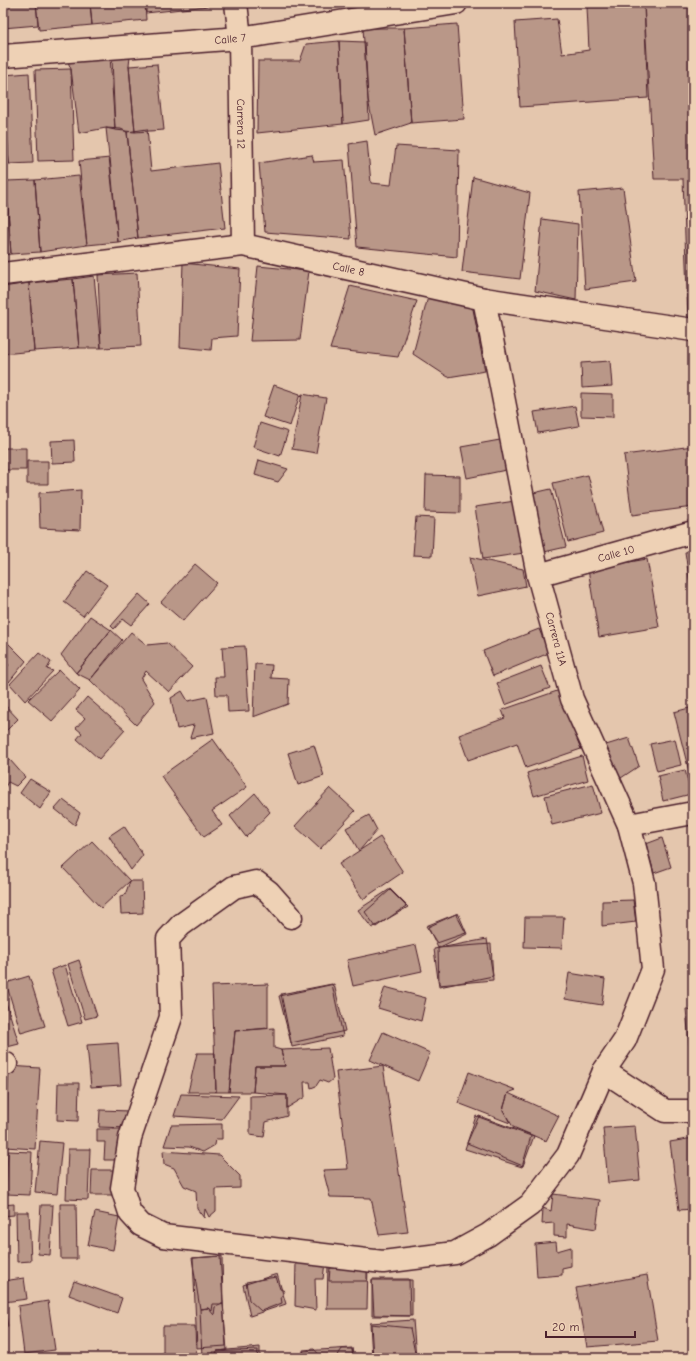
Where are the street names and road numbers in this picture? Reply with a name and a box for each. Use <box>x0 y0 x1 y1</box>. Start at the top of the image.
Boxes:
street label: Calle 7 <box>214 31 247 46</box>
street label: Carrera 12 <box>234 99 248 149</box>
street label: Calle 8 <box>332 259 366 279</box>
street label: Calle 10 <box>596 542 636 565</box>
street label: Carrera 11A <box>543 611 570 668</box>

